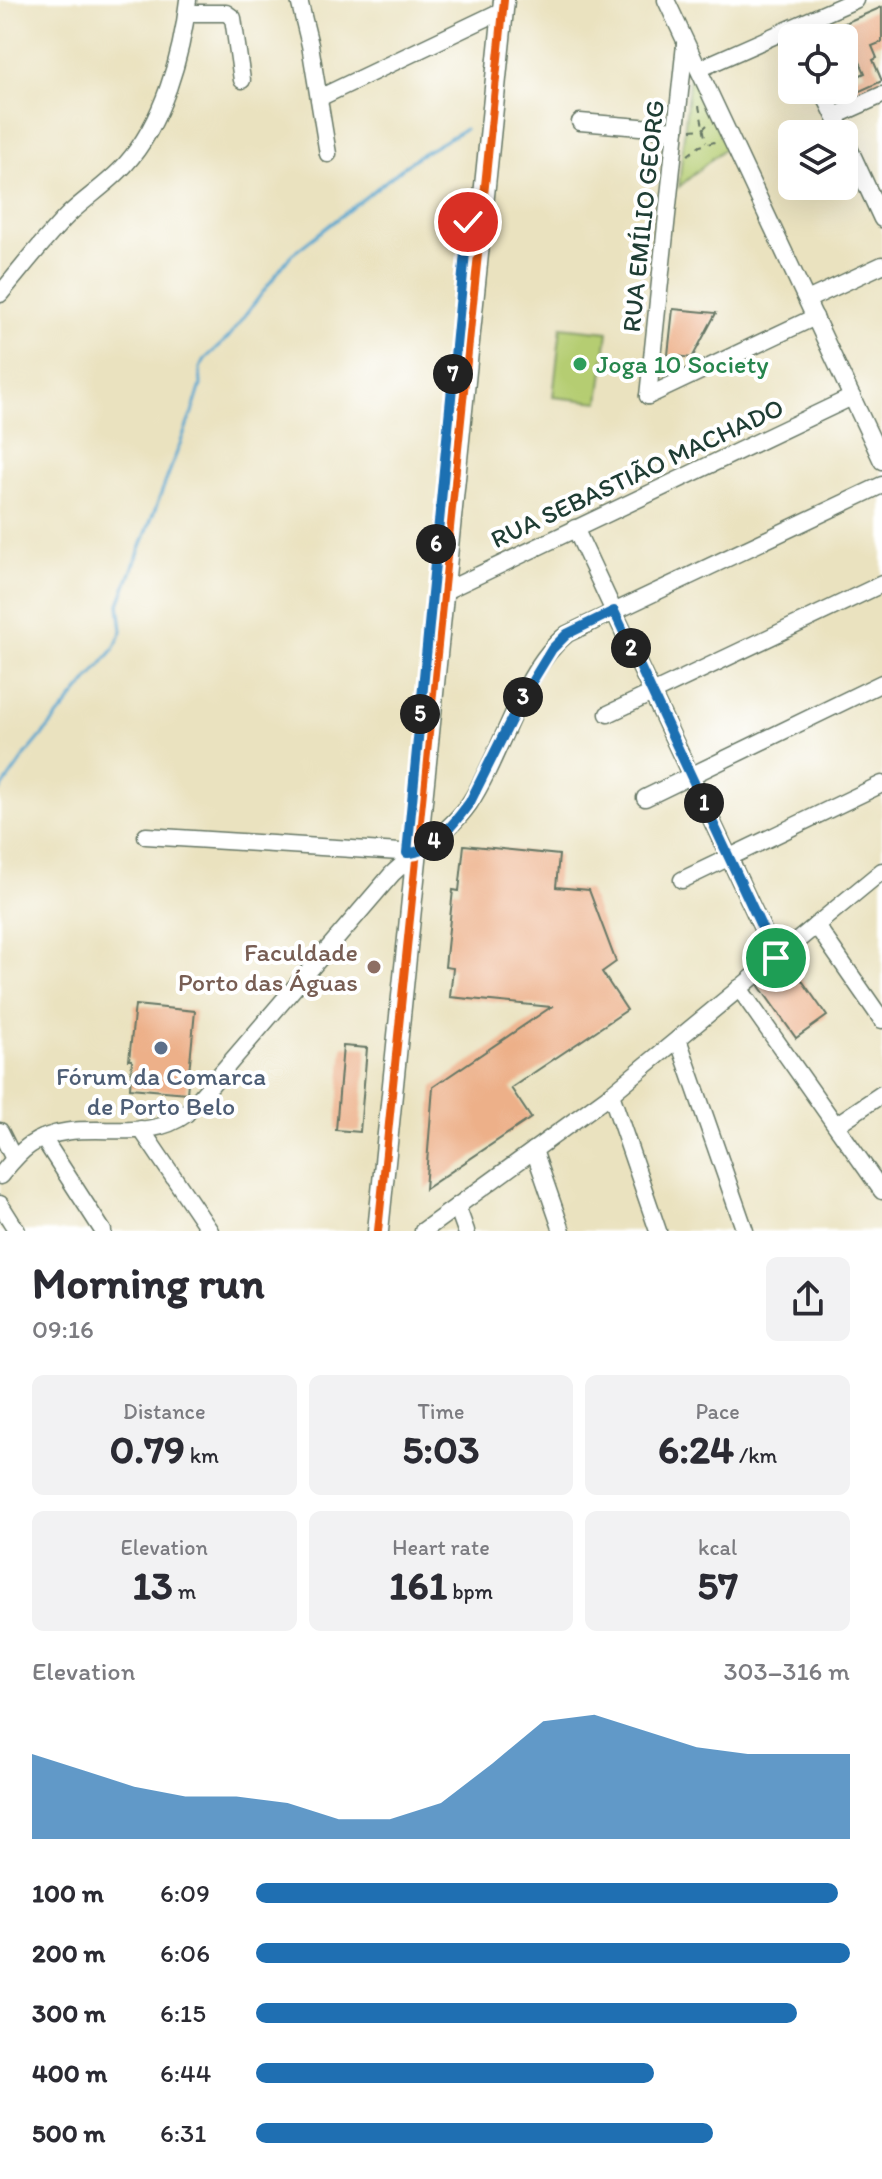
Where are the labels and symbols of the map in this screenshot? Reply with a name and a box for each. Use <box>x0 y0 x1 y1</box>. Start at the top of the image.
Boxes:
street label: RUA EMÍLIO GEORG <box>615 98 671 334</box>
pin <box>434 188 502 256</box>
place label: Joga 10 Society <box>596 348 768 380</box>
pin: 7 <box>433 354 473 394</box>
marker: Joga 10 Society <box>571 355 589 373</box>
street label: RUA SEBASTIÃO MACHADO <box>486 391 788 555</box>
pin: 6 <box>416 524 456 564</box>
pin: 2 <box>611 628 651 668</box>
pin: 3 <box>503 677 543 717</box>
pin: 5 <box>400 694 440 734</box>
pin: 1 <box>684 783 724 823</box>
pin: 4 <box>414 821 454 861</box>
pin <box>742 924 810 992</box>
place label: Faculdade Porto das Águas <box>178 936 358 998</box>
marker: Faculdade Porto das Águas <box>365 958 383 976</box>
marker: Fórum da Comarca de Porto Belo <box>152 1039 170 1057</box>
place label: Fórum da Comarca de Porto Belo <box>56 1060 266 1122</box>

